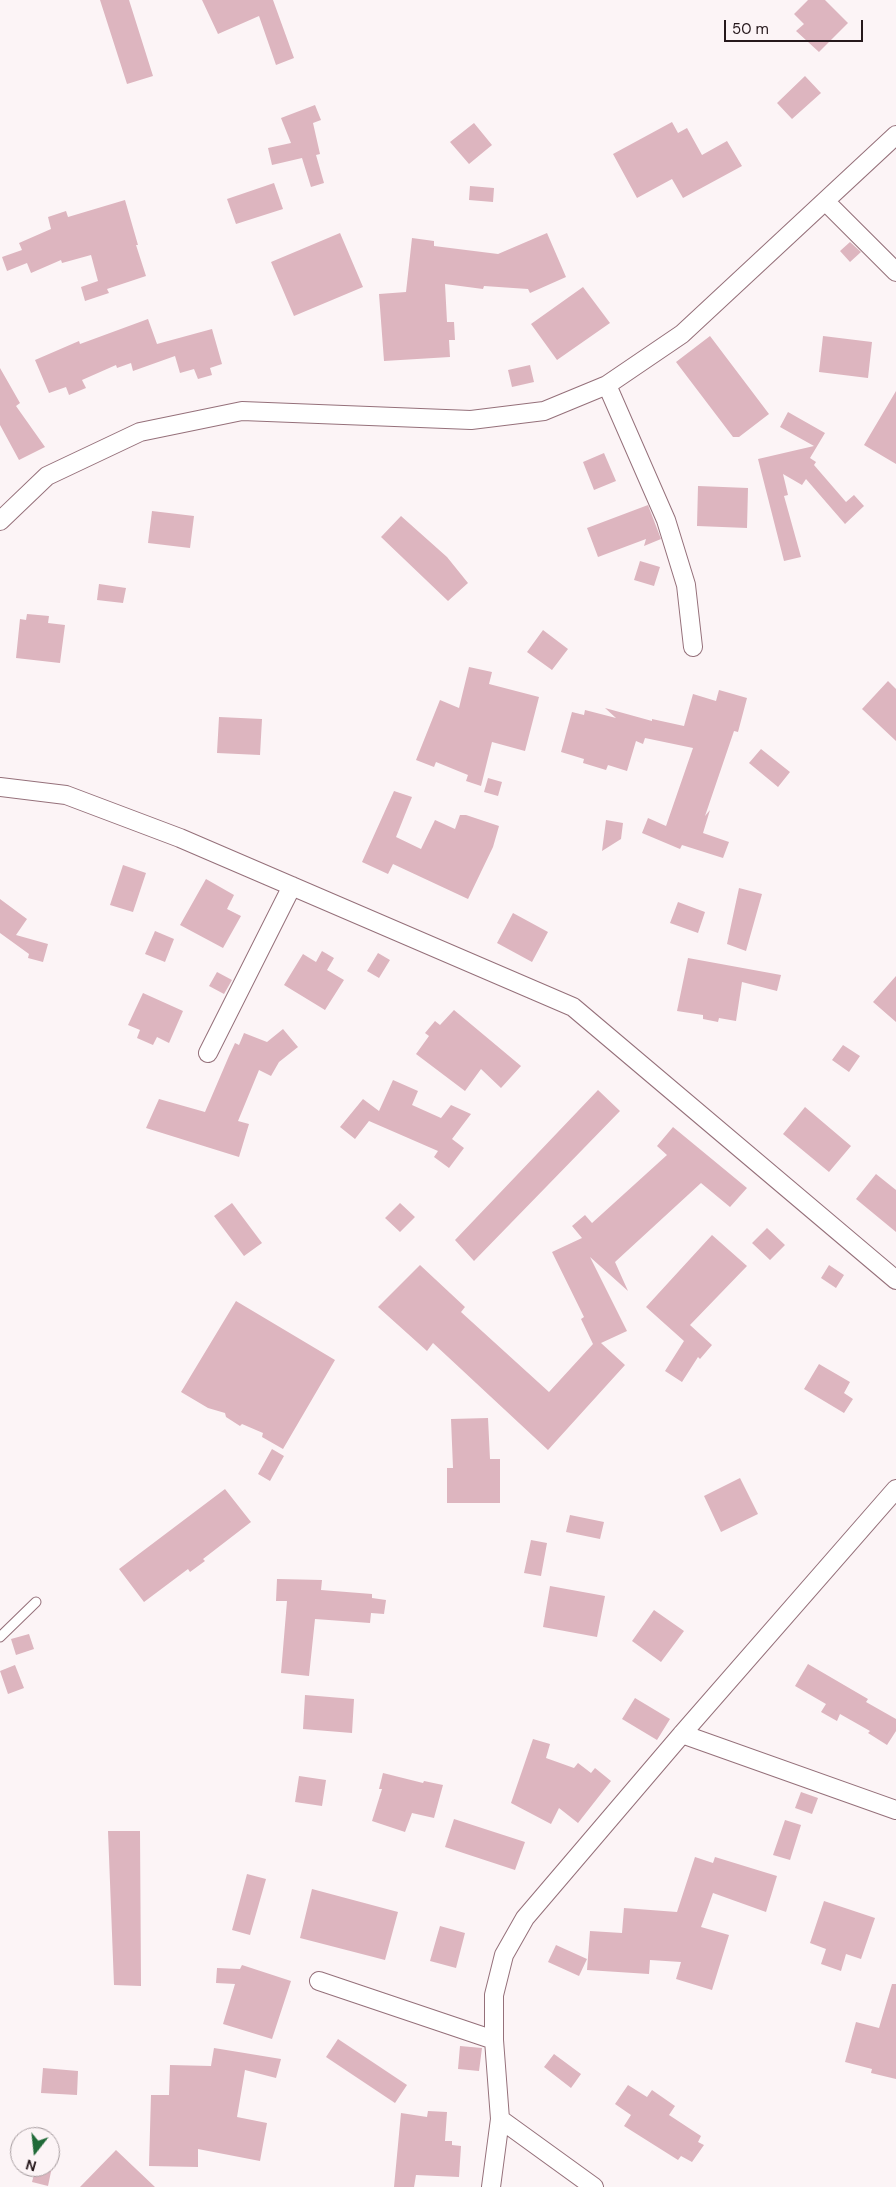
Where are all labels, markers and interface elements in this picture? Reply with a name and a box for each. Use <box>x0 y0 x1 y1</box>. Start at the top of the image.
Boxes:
scale bar <box>726 10 865 42</box>
text: 50 m <box>732 19 769 39</box>
north arrow <box>10 2127 60 2177</box>
text: N <box>24 2155 39 2176</box>

